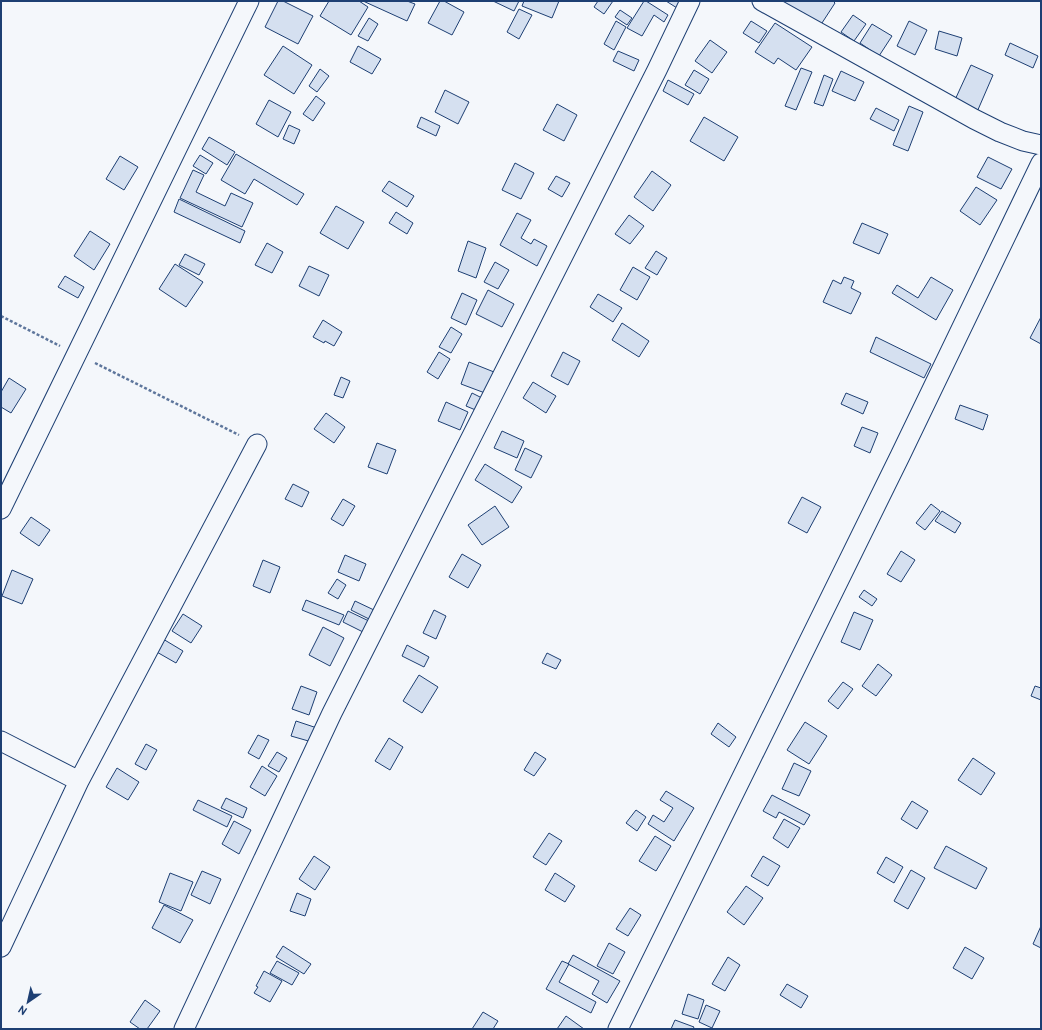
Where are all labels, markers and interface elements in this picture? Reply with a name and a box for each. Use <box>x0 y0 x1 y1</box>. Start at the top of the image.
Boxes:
north arrow <box>8 982 48 1022</box>
text: N <box>16 1001 30 1017</box>

